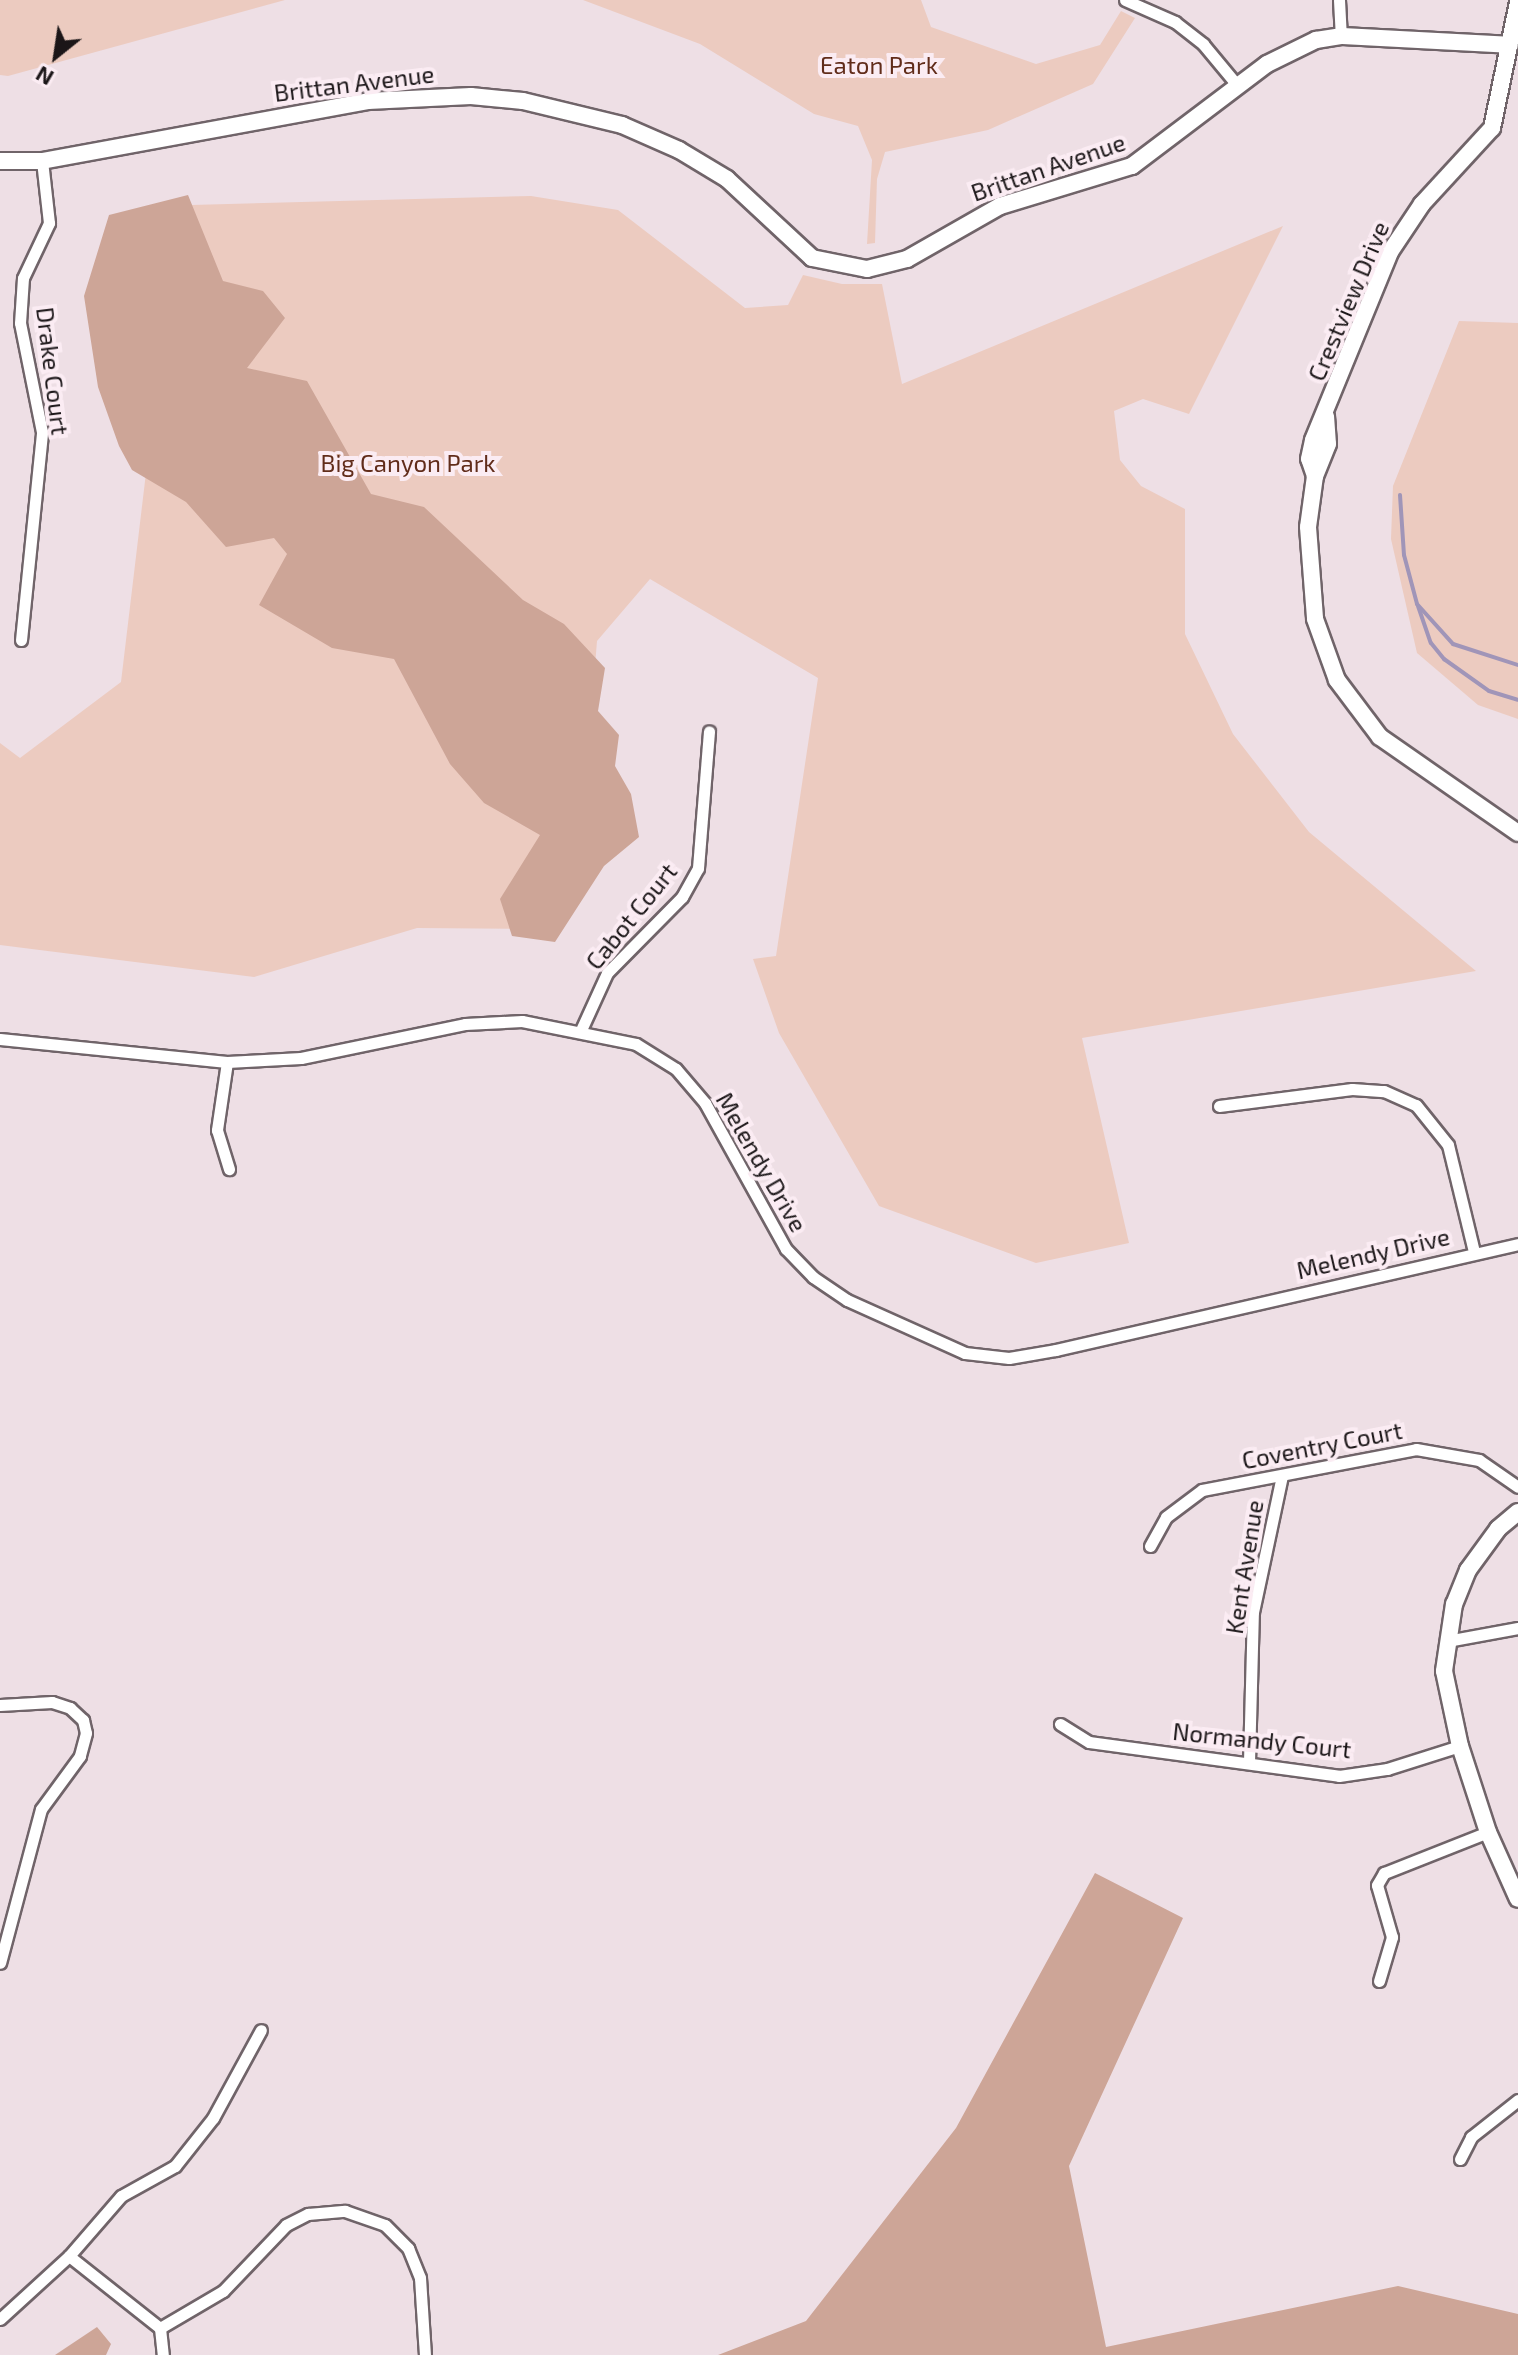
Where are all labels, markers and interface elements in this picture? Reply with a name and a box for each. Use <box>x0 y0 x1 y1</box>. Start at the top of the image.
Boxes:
north arrow <box>16 16 96 96</box>
park label: Eaton Park <box>820 51 938 79</box>
street label: Brittan Avenue <box>272 59 436 107</box>
text: N <box>31 62 57 92</box>
street label: Brittan Avenue <box>967 127 1129 207</box>
street label: Crestview Drive <box>1301 217 1395 385</box>
street label: Drake Court <box>31 305 75 437</box>
park label: Big Canyon Park <box>321 449 495 477</box>
street label: Cabot Court <box>579 857 683 975</box>
street label: Melendy Drive <box>710 1087 814 1237</box>
street label: Melendy Drive <box>1293 1221 1453 1285</box>
street label: Coventry Court <box>1239 1415 1405 1475</box>
street label: Kent Avenue <box>1219 1498 1269 1636</box>
street label: Normandy Court <box>1171 1716 1353 1764</box>

